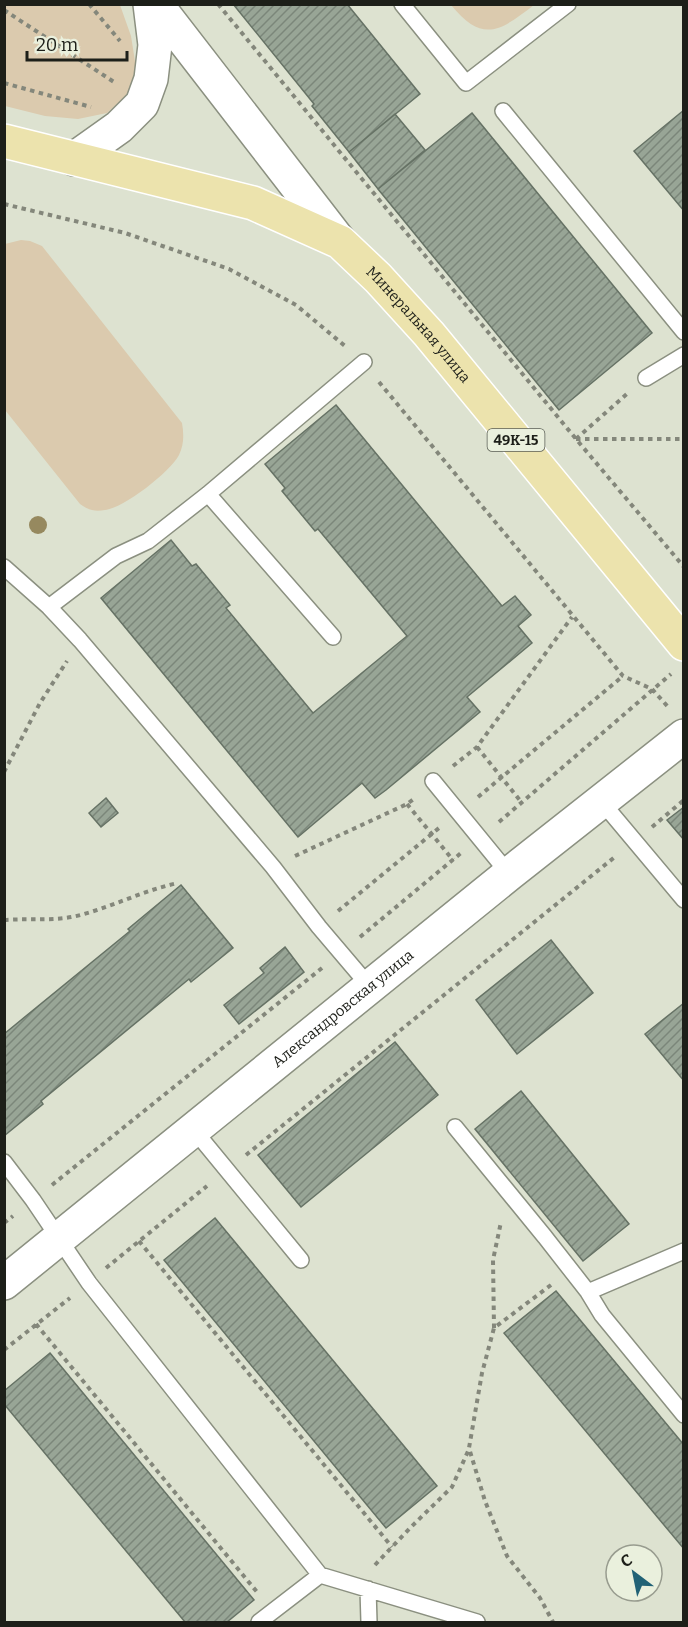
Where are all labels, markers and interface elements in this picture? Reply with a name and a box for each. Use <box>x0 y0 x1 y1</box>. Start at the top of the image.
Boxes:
scale bar <box>27 24 128 62</box>
text: 20 m <box>36 34 78 56</box>
street label: Минеральная улица <box>363 263 474 386</box>
road number: 49К-15 <box>488 429 544 451</box>
street label: Александровская улица <box>269 946 417 1071</box>
north arrow <box>604 1543 664 1603</box>
text: С <box>617 1550 636 1571</box>

